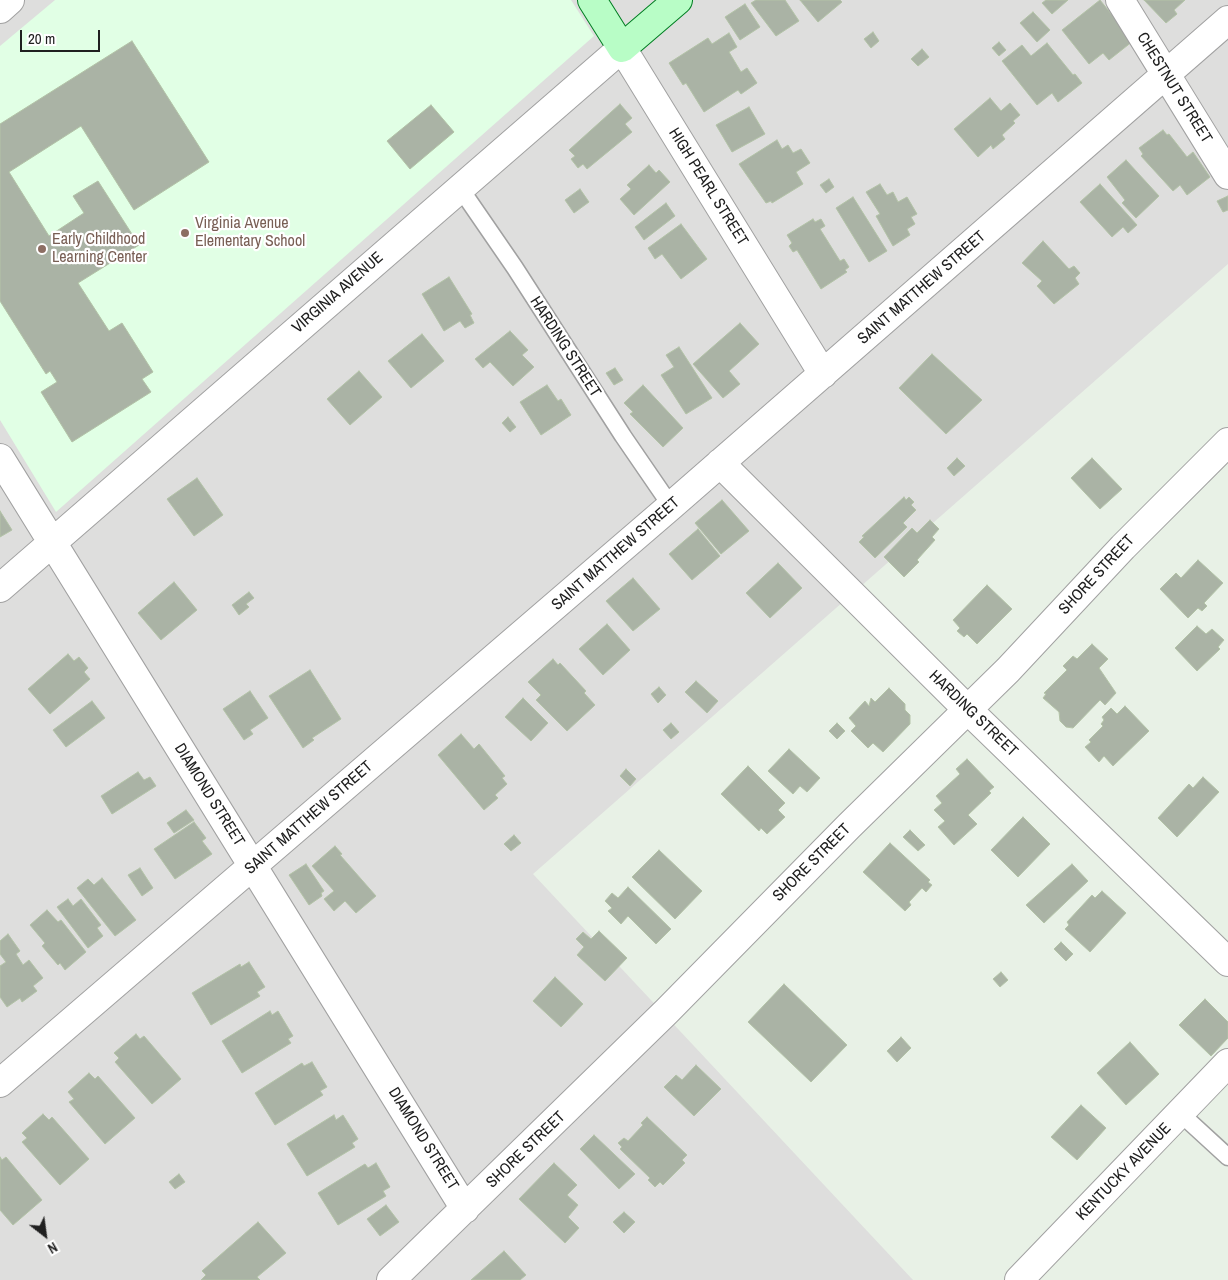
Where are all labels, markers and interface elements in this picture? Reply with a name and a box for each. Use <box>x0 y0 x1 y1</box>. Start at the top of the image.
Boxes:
scale bar <box>22 20 102 52</box>
text: 20 m <box>28 28 55 49</box>
street label: CHESTNUT STREET <box>1132 29 1216 147</box>
street label: HIGH PEARL STREET <box>664 125 752 249</box>
place label: Virginia Avenue Elementary School <box>195 214 305 252</box>
marker: Virginia Avenue Elementary School <box>179 227 191 239</box>
street label: SAINT MATTHEW STREET <box>854 227 990 349</box>
place label: Early Childhood Learning Center <box>52 230 147 268</box>
marker: Early Childhood Learning Center <box>36 243 48 255</box>
street label: VIRGINIA AVENUE <box>289 248 387 338</box>
street label: HARDING STREET <box>525 293 605 401</box>
street label: SAINT MATTHEW STREET <box>548 493 684 615</box>
street label: SHORE STREET <box>1055 531 1139 619</box>
street label: HARDING STREET <box>925 667 1021 761</box>
street label: DIAMOND STREET <box>170 740 248 850</box>
street label: SAINT MATTHEW STREET <box>241 757 377 879</box>
street label: SHORE STREET <box>769 820 855 906</box>
street label: DIAMOND STREET <box>384 1084 462 1194</box>
street label: SHORE STREET <box>483 1108 569 1192</box>
street label: KENTUCKY AVENUE <box>1073 1119 1175 1225</box>
north arrow <box>20 1210 70 1260</box>
text: N <box>44 1238 61 1258</box>

